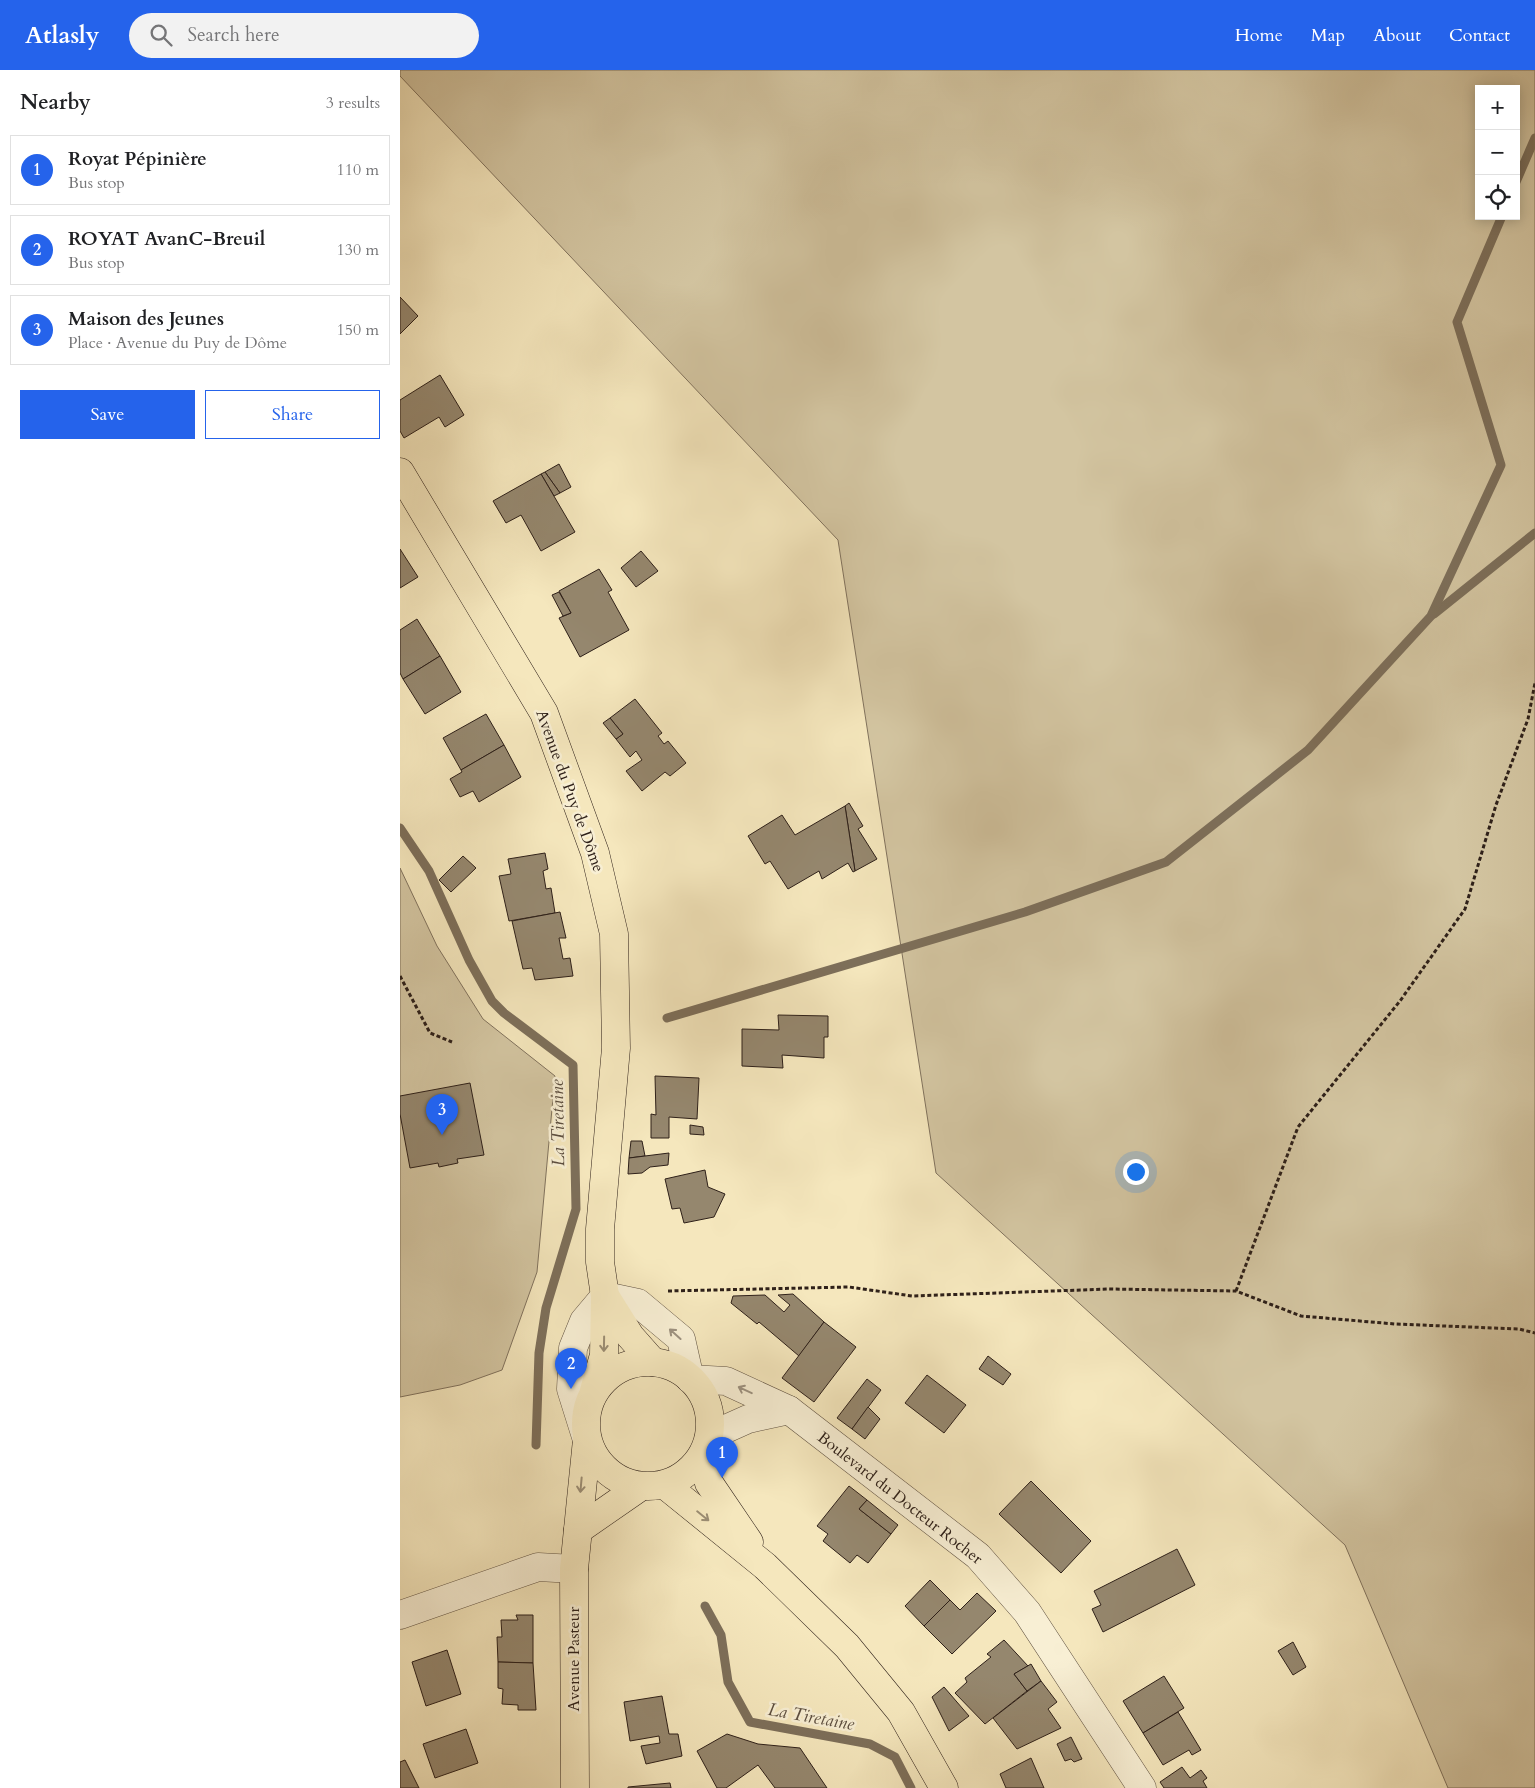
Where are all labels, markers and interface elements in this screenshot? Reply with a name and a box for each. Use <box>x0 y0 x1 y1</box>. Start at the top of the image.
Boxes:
search box <box>129 13 479 58</box>
text: Atlasly <box>25 19 99 52</box>
icon: search <box>147 21 175 49</box>
text: Search here <box>187 22 280 48</box>
text: Home <box>1235 23 1283 48</box>
text: Map <box>1311 23 1345 48</box>
text: About <box>1373 23 1421 48</box>
text: Contact <box>1449 23 1510 48</box>
map controls <box>1475 85 1520 220</box>
button: + <box>1475 85 1520 130</box>
text: Nearby <box>20 88 91 117</box>
text: 3 results <box>326 92 380 114</box>
button: − <box>1475 130 1520 175</box>
text: Royat Pépinière <box>68 146 207 172</box>
text: 1 <box>33 159 41 181</box>
text: 110 m <box>337 159 379 181</box>
text: Bus stop <box>68 172 125 194</box>
button: locate <box>1475 175 1520 220</box>
text: ROYAT AvanC-Breuil <box>68 226 265 252</box>
text: 2 <box>33 239 41 261</box>
text: 130 m <box>337 239 379 261</box>
text: Bus stop <box>68 252 125 274</box>
text: Maison des Jeunes <box>68 306 224 332</box>
text: 3 <box>33 319 41 341</box>
text: 150 m <box>337 319 379 341</box>
text: Place · Avenue du Puy de Dôme <box>68 332 287 354</box>
button: Save <box>20 390 195 439</box>
button: Share <box>205 390 380 439</box>
street label: Avenue du Puy de Dôme <box>530 707 610 875</box>
water label: La Tiretaine <box>545 1078 571 1167</box>
pin: 3 <box>426 1094 458 1135</box>
your location <box>1123 1159 1149 1185</box>
one-way arrow <box>669 1328 682 1340</box>
one-way arrow <box>600 1336 609 1352</box>
pin: 2 <box>555 1348 587 1389</box>
one-way arrow <box>738 1384 753 1394</box>
street label: Boulevard du Docteur Rocher <box>813 1427 987 1570</box>
pin: 1 <box>706 1437 738 1478</box>
one-way arrow <box>577 1476 586 1492</box>
one-way arrow <box>696 1510 709 1521</box>
street label: Avenue Pasteur <box>563 1606 585 1711</box>
water label: La Tiretaine <box>766 1697 857 1737</box>

